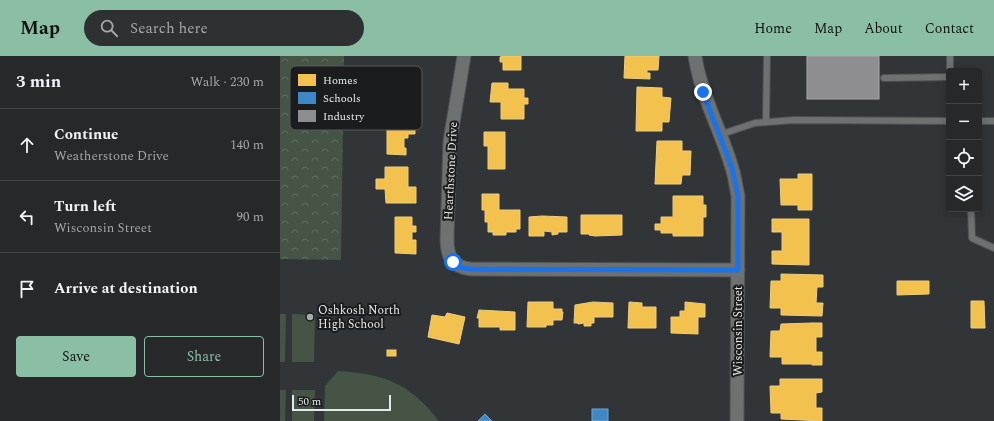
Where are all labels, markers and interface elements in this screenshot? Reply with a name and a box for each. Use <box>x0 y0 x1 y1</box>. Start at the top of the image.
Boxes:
search box <box>84 10 364 46</box>
text: Map <box>20 14 60 43</box>
icon: search <box>98 17 120 39</box>
text: Search here <box>130 17 208 40</box>
text: Home <box>754 18 792 39</box>
text: Map <box>814 18 842 39</box>
text: About <box>864 18 903 39</box>
text: Contact <box>925 18 974 39</box>
legend <box>290 66 422 130</box>
map controls <box>946 68 982 212</box>
button: + <box>946 68 982 104</box>
text: 3 min <box>16 69 61 95</box>
text: Walk · 230 m <box>190 72 264 92</box>
text: Homes <box>323 72 357 89</box>
route end <box>694 83 712 101</box>
text: Schools <box>323 90 361 107</box>
button: − <box>946 104 982 140</box>
text: Industry <box>323 108 365 125</box>
street label: Hearthstone Drive <box>439 121 463 221</box>
text: Continue <box>54 123 119 146</box>
icon: ahead <box>16 134 38 156</box>
text: 140 m <box>230 135 264 155</box>
button: locate <box>946 140 982 176</box>
text: Weatherstone Drive <box>54 146 169 166</box>
button: layers <box>946 176 982 212</box>
text: Turn left <box>54 195 116 218</box>
icon: left <box>16 206 38 228</box>
text: 90 m <box>237 207 264 227</box>
text: Wisconsin Street <box>54 218 152 238</box>
route start <box>444 253 462 271</box>
text: Arrive at destination <box>54 277 198 300</box>
icon: arrive <box>16 278 38 300</box>
street label: Wisconsin Street <box>729 286 748 376</box>
place label: Oshkosh North High School <box>318 301 400 334</box>
marker: Oshkosh North High School <box>305 312 315 322</box>
button: Save <box>16 336 136 377</box>
button: Share <box>144 336 264 377</box>
scale bar <box>292 393 391 412</box>
text: 50 m <box>298 393 321 410</box>

